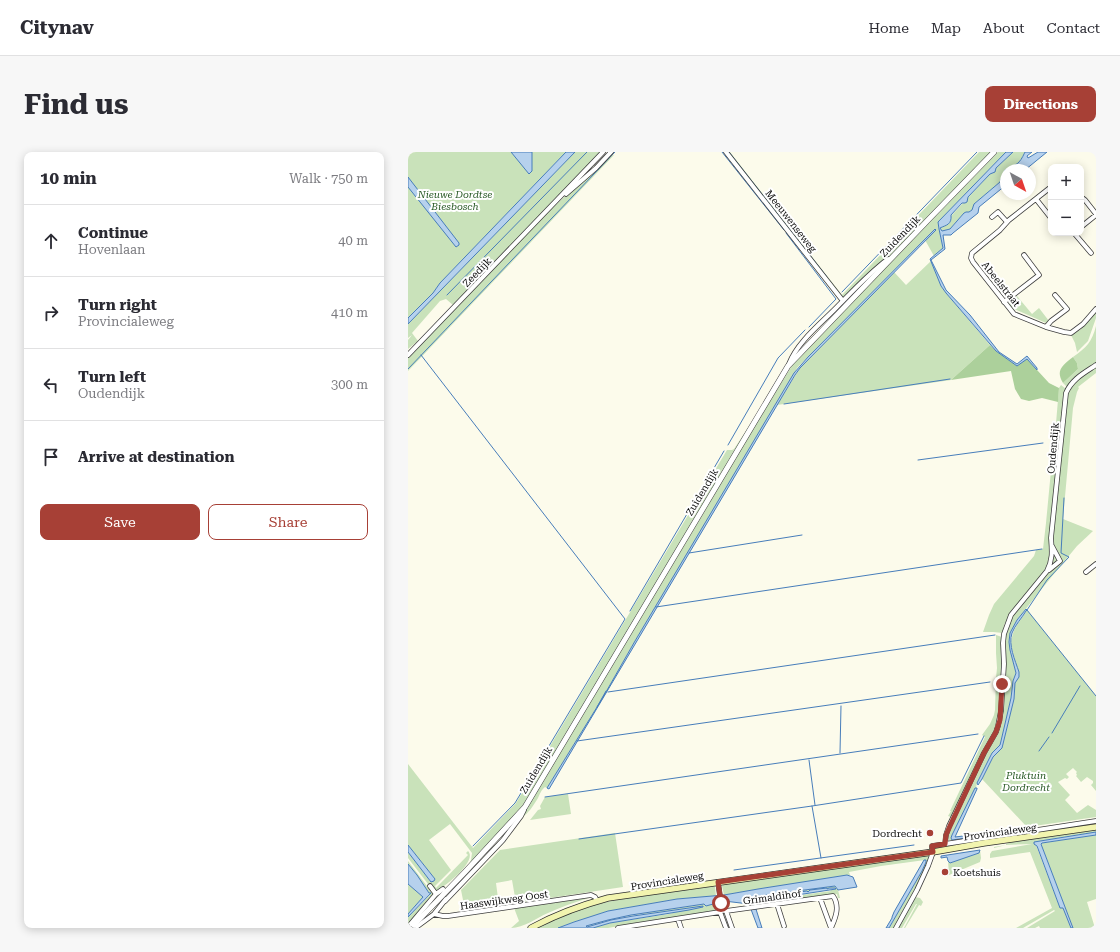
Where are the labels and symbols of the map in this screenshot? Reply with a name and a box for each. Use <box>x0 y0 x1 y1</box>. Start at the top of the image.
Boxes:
north arrow <box>1000 164 1036 200</box>
street label: Meeuwenseweg <box>763 188 819 255</box>
park label: Nieuwe Dordtse Biesbosch <box>417 189 492 212</box>
street label: Zuidendijk <box>878 213 923 259</box>
street label: Zeedijk <box>460 255 494 289</box>
street label: Abeelstraat <box>980 259 1023 309</box>
street label: Oudendijk <box>1045 421 1061 474</box>
street label: Zuidendijk <box>684 466 721 518</box>
route end <box>993 675 1011 693</box>
street label: Zuidendijk <box>518 744 555 796</box>
park label: Pluktuin Dordrecht <box>1001 770 1050 793</box>
street label: Provincialeweg <box>963 821 1038 843</box>
place label: Dordrecht <box>872 828 922 839</box>
marker: Dordrecht <box>925 828 935 838</box>
marker: Koetshuis <box>940 867 950 877</box>
place label: Koetshuis <box>953 867 1001 878</box>
street label: Provincialeweg <box>630 870 705 892</box>
street label: Grimaldihof <box>742 887 803 907</box>
street label: Haaswijkweg Oost <box>459 888 549 912</box>
route start <box>712 894 730 912</box>

